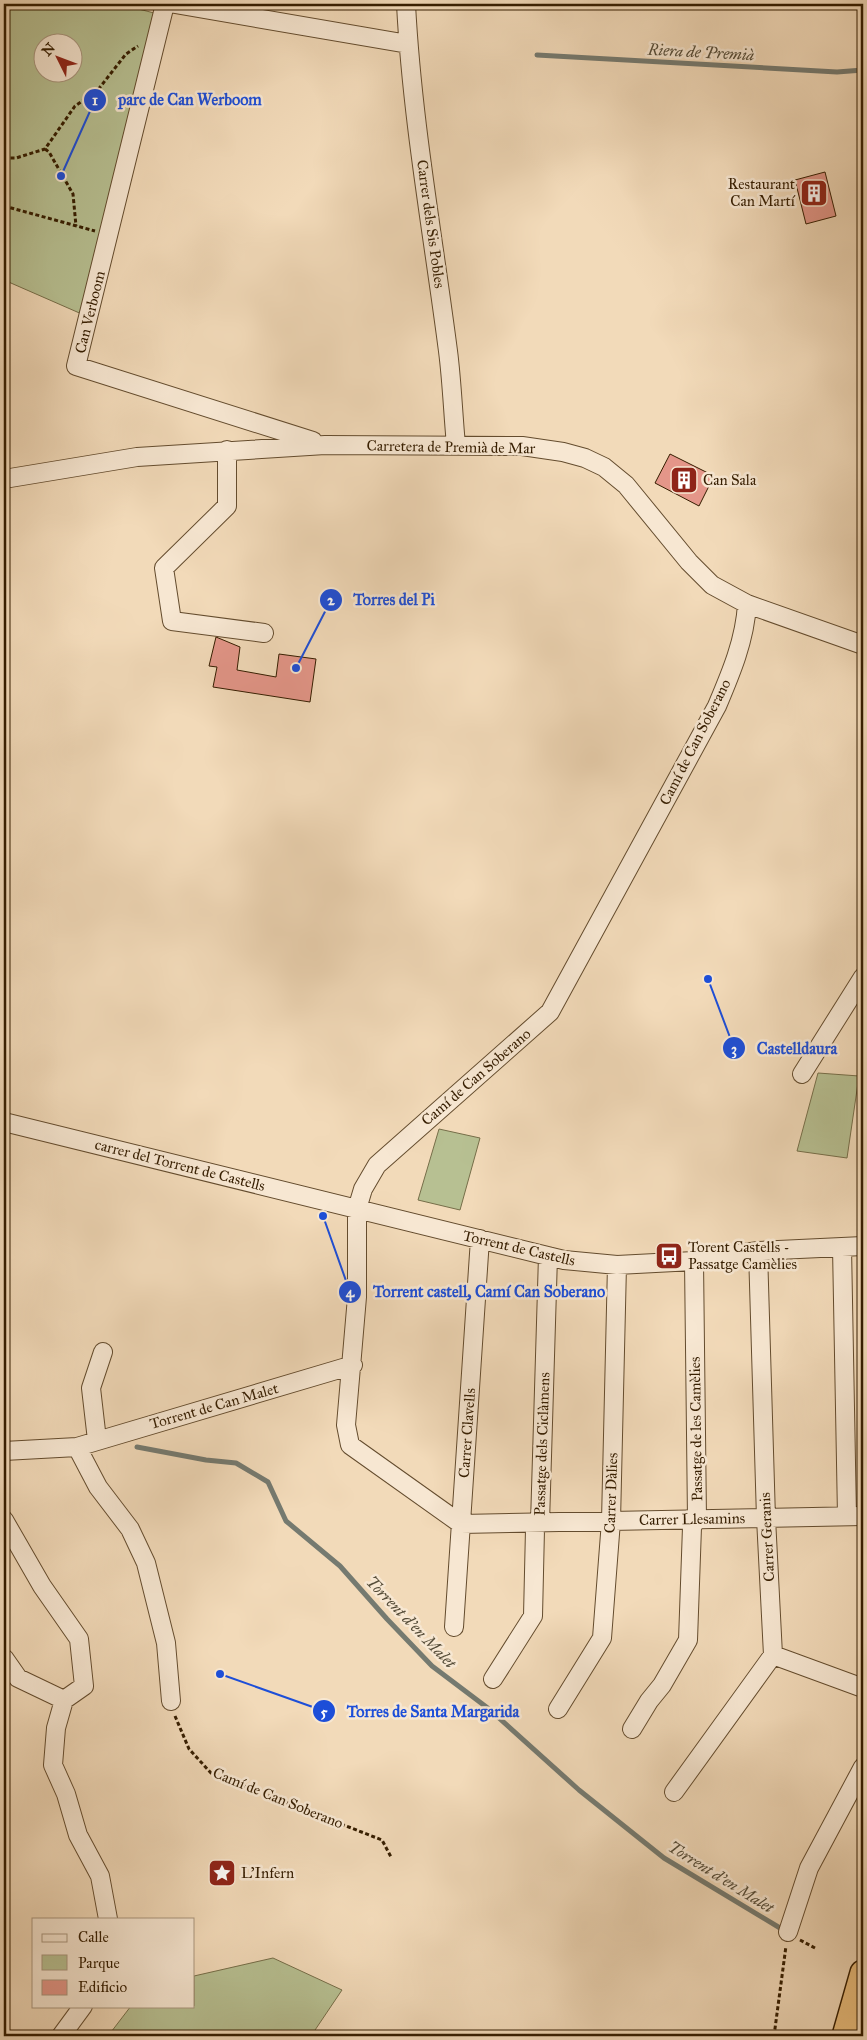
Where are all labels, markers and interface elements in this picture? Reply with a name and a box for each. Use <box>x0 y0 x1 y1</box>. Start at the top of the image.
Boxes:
north arrow <box>32 32 82 82</box>
text: N <box>38 39 59 60</box>
water label: Riera de Premià <box>646 40 755 64</box>
callout: parc de Can Werboom <box>83 84 271 115</box>
text: parc de Can Werboom <box>117 90 262 110</box>
text: 1 <box>92 91 98 109</box>
street label: Carrer dels Sis Pobles <box>413 159 449 289</box>
place label: Restaurant Can Martí <box>728 175 796 210</box>
building icon: Restaurant Can Martí <box>799 178 829 208</box>
street label: Can Verboom <box>71 269 109 355</box>
street label: Carretera de Premià de Mar <box>366 437 536 457</box>
building icon: Can Sala <box>669 465 699 495</box>
place label: Can Sala <box>703 471 757 489</box>
callout: Torres del Pi <box>318 584 445 615</box>
text: Torres del Pi <box>352 590 435 609</box>
text: 2 <box>327 591 335 609</box>
street label: Camí de Can Soberano <box>655 676 735 808</box>
street label: Camí de Can Soberano <box>418 1024 535 1129</box>
callout: Castelldaura <box>722 1033 847 1064</box>
text: Castelldaura <box>757 1039 838 1058</box>
text: 3 <box>731 1040 737 1059</box>
street label: carrer del Torrent de Castells <box>93 1135 267 1195</box>
street label: Torrent de Castells <box>461 1226 577 1270</box>
place label: Torent Castells - Passatge Camèlies <box>688 1238 797 1273</box>
bus stop icon: Torent Castells - Passatge Camèlies <box>654 1241 684 1271</box>
callout: Torrent castell, Camí Can Soberano <box>338 1276 615 1307</box>
text: Torrent castell, Camí Can Soberano <box>372 1282 605 1301</box>
text: 4 <box>346 1283 355 1302</box>
street label: Passatge de les Camèlies <box>686 1356 706 1502</box>
street label: Passatge dels Ciclàmens <box>530 1372 554 1516</box>
street label: Torrent de Can Malet <box>148 1379 281 1433</box>
street label: Carrer Clavells <box>455 1387 479 1479</box>
street label: Carrer Dàlies <box>601 1452 621 1534</box>
street label: Carrer Geranis <box>756 1492 778 1582</box>
street label: Carrer Llesamins <box>639 1509 745 1529</box>
water label: Torrent d'en Malet <box>362 1572 460 1673</box>
callout: Torres de Santa Margarida <box>312 1696 530 1727</box>
text: Torres de Santa Margarida <box>346 1702 521 1722</box>
text: 5 <box>321 1703 328 1721</box>
street label: Camí de Can Soberano <box>210 1764 346 1833</box>
water label: Torrent d'en Malet <box>665 1837 778 1918</box>
place icon: L'Infern <box>207 1858 237 1888</box>
place label: L'Infern <box>241 1864 294 1882</box>
legend <box>32 1918 195 2008</box>
text: Calle <box>78 1928 109 1946</box>
text: Parque <box>78 1954 120 1973</box>
text: Edificio <box>78 1978 127 1996</box>

